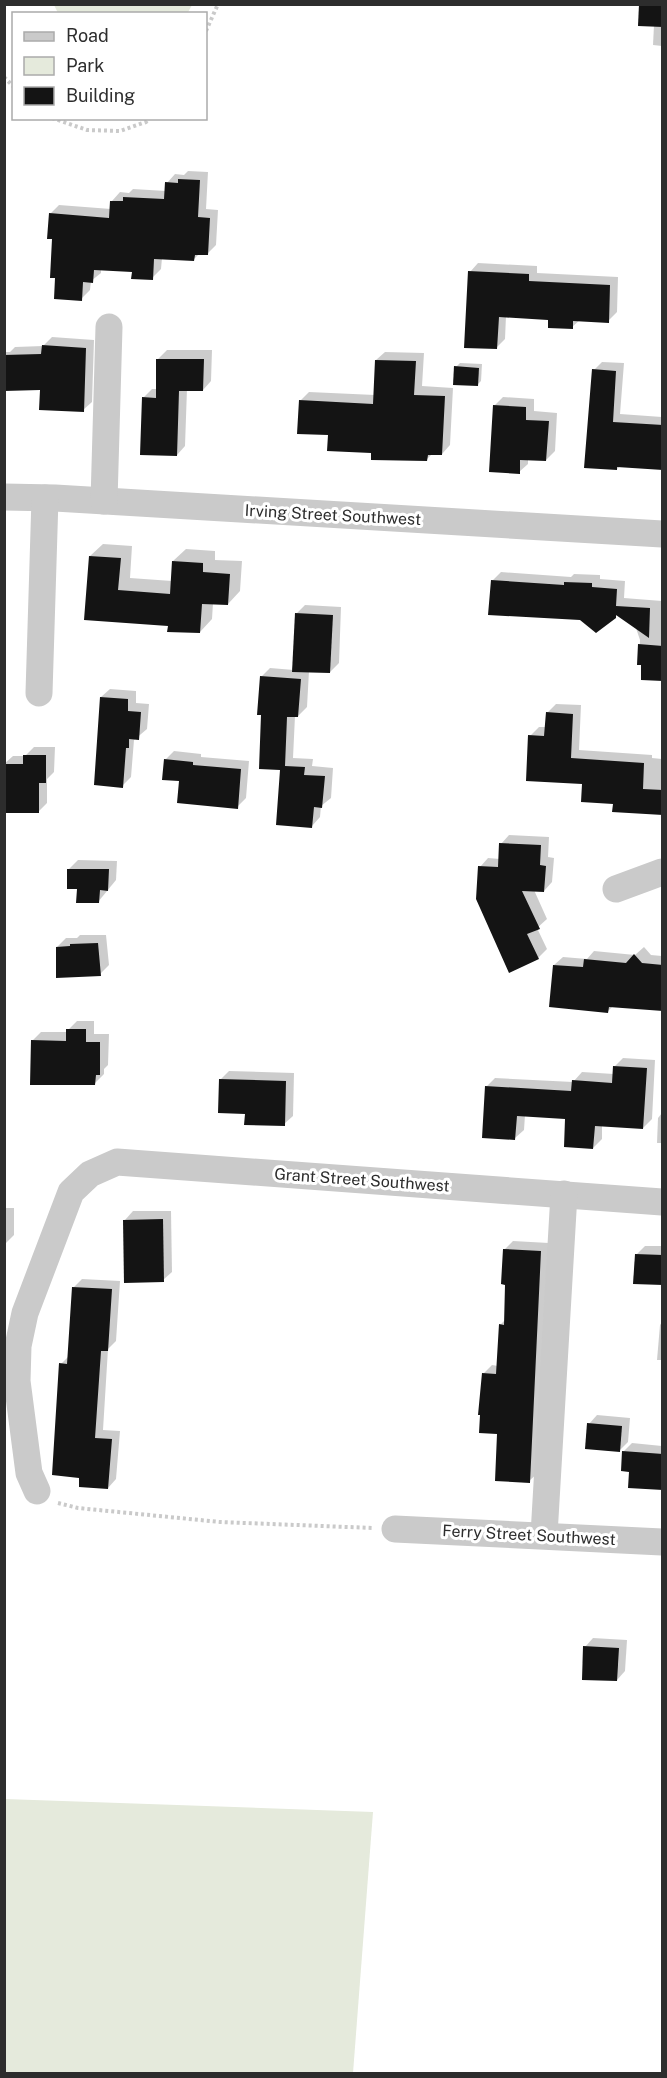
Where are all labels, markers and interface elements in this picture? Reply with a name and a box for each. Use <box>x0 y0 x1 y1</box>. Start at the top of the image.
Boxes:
legend <box>12 12 207 120</box>
text: Road <box>66 25 109 46</box>
text: Park <box>66 55 104 76</box>
text: Building <box>66 85 135 106</box>
street label: Irving Street Southwest <box>244 501 422 529</box>
street label: Grant Street Southwest <box>274 1164 450 1196</box>
street label: Ferry Street Southwest <box>442 1521 616 1549</box>

